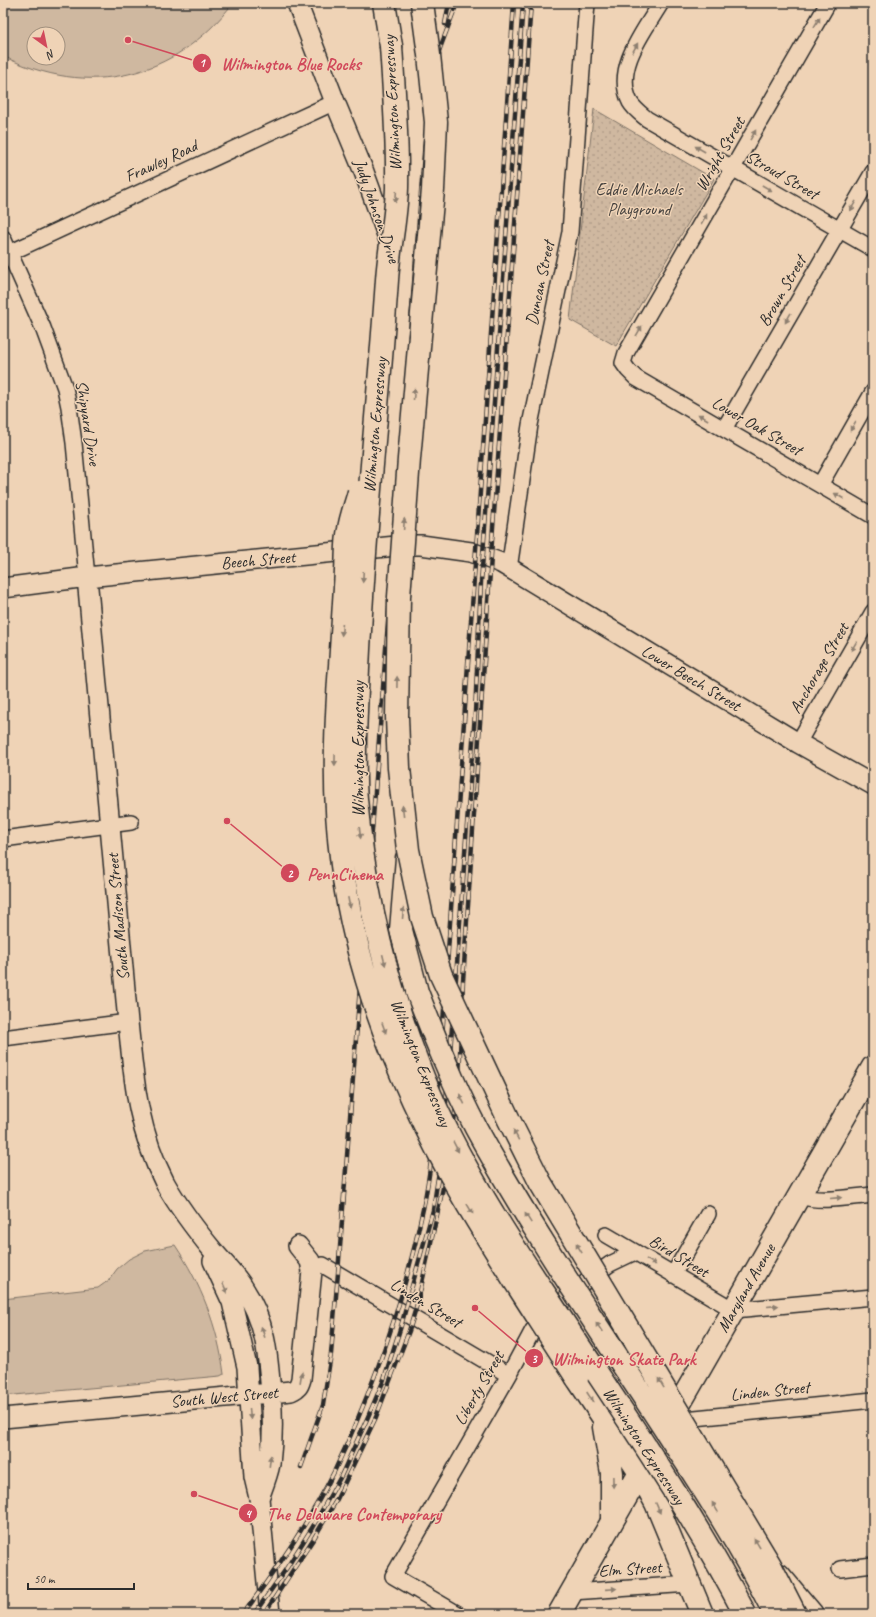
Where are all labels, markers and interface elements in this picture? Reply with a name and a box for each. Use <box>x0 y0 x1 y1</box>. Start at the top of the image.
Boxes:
one-way arrow <box>814 16 821 28</box>
north arrow <box>26 26 66 66</box>
street label: Wilmington Expressway <box>378 34 406 171</box>
one-way arrow <box>632 42 638 53</box>
text: N <box>43 47 58 63</box>
callout: Wilmington Blue Rocks <box>192 48 369 78</box>
text: Wilmington Blue Rocks <box>221 53 362 75</box>
text: 1 <box>199 55 206 71</box>
street label: Wright Street <box>690 111 751 195</box>
one-way arrow <box>749 129 756 141</box>
street label: Frawley Road <box>122 134 203 187</box>
one-way arrow <box>694 146 706 153</box>
street label: Stroud Street <box>742 146 824 205</box>
street label: Judy Johnson Drive <box>349 155 405 267</box>
park label: Eddie Michaels Playground <box>596 179 684 220</box>
one-way arrow <box>761 185 773 192</box>
one-way arrow <box>393 191 400 203</box>
one-way arrow <box>850 200 857 212</box>
one-way arrow <box>701 213 708 225</box>
street label: Duncan Street <box>521 237 560 327</box>
street label: Brown Street <box>753 250 812 330</box>
one-way arrow <box>785 312 792 324</box>
one-way arrow <box>636 325 643 337</box>
street label: Wilmington Expressway <box>359 355 391 493</box>
street label: Shipyard Drive <box>71 379 105 469</box>
one-way arrow <box>411 388 418 400</box>
street label: Lower Oak Street <box>708 392 808 461</box>
one-way arrow <box>697 413 709 420</box>
one-way arrow <box>850 420 857 432</box>
one-way arrow <box>833 493 845 500</box>
one-way arrow <box>401 518 408 530</box>
street label: Beech Street <box>220 546 298 574</box>
one-way arrow <box>360 571 366 584</box>
street label: Anchorage Street <box>785 617 855 717</box>
one-way arrow <box>339 624 346 636</box>
street label: Lower Beech Street <box>638 640 746 717</box>
one-way arrow <box>850 640 857 652</box>
one-way arrow <box>394 676 401 688</box>
street label: Wilmington Expressway <box>348 680 369 817</box>
one-way arrow <box>332 754 338 767</box>
one-way arrow <box>400 805 407 817</box>
one-way arrow <box>357 827 363 839</box>
street label: South Madison Street <box>102 850 134 981</box>
callout: PennCinema <box>280 858 391 888</box>
text: PennCinema <box>307 863 385 885</box>
text: 2 <box>287 866 294 882</box>
one-way arrow <box>346 897 352 909</box>
one-way arrow <box>399 907 406 919</box>
one-way arrow <box>382 954 388 967</box>
street label: Wilmington Expressway <box>386 996 457 1131</box>
one-way arrow <box>381 1022 387 1034</box>
one-way arrow <box>459 1094 465 1105</box>
one-way arrow <box>513 1129 519 1140</box>
one-way arrow <box>453 1141 459 1152</box>
one-way arrow <box>830 1195 842 1201</box>
one-way arrow <box>466 1204 474 1214</box>
one-way arrow <box>525 1212 532 1223</box>
street label: Bird Street <box>645 1230 715 1283</box>
street label: Maryland Avenue <box>712 1239 781 1336</box>
one-way arrow <box>576 1242 583 1254</box>
one-way arrow <box>645 1258 657 1265</box>
street label: Linden Street <box>387 1274 467 1334</box>
one-way arrow <box>223 1282 229 1294</box>
one-way arrow <box>767 1303 779 1309</box>
one-way arrow <box>595 1321 602 1333</box>
one-way arrow <box>260 1325 266 1337</box>
callout: Wilmington Skate Park <box>524 1343 704 1373</box>
street label: Liberty Street <box>449 1345 510 1429</box>
text: Wilmington Skate Park <box>552 1348 698 1370</box>
text: 3 <box>531 1351 538 1367</box>
one-way arrow <box>298 1371 304 1383</box>
street label: Linden Street <box>729 1376 813 1406</box>
one-way arrow <box>657 1378 665 1388</box>
street label: South West Street <box>170 1382 281 1412</box>
street label: Wilmington Expressway <box>598 1383 690 1510</box>
one-way arrow <box>586 1392 593 1403</box>
one-way arrow <box>246 1408 253 1420</box>
one-way arrow <box>267 1455 273 1467</box>
one-way arrow <box>609 1476 616 1488</box>
callout: The Delaware Contemporary <box>238 1498 449 1528</box>
one-way arrow <box>655 1502 661 1514</box>
one-way arrow <box>711 1502 719 1512</box>
text: The Delaware Contemporary <box>267 1503 443 1525</box>
text: 4 <box>245 1506 252 1522</box>
one-way arrow <box>753 1538 761 1548</box>
street label: Elm Street <box>598 1556 665 1582</box>
scale bar <box>28 1565 134 1591</box>
text: 50 m <box>34 1571 56 1587</box>
one-way arrow <box>605 1586 617 1593</box>

